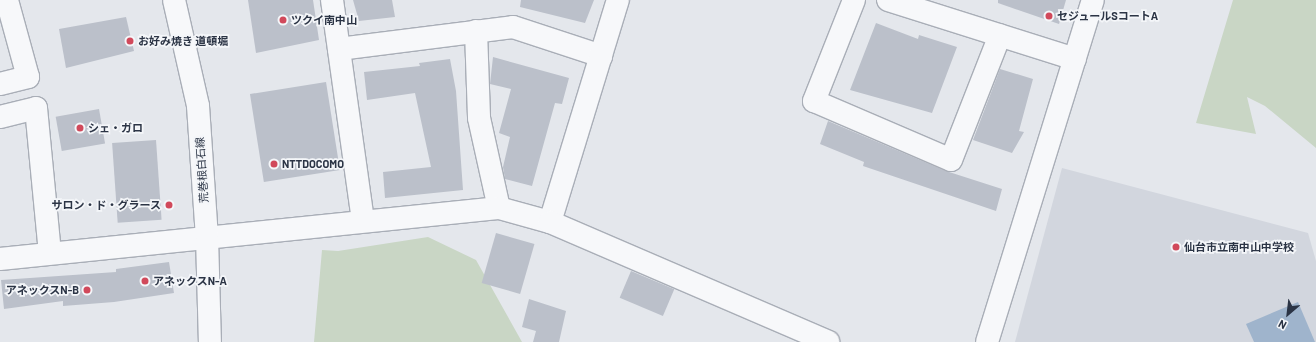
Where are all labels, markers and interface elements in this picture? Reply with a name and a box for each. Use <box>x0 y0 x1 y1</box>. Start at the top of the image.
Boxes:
place label: セジュールSコートA <box>1057 9 1159 23</box>
marker: セジュールSコートA <box>1044 11 1054 21</box>
place label: ツクイ南中山 <box>291 13 357 27</box>
marker: ツクイ南中山 <box>278 15 288 25</box>
place label: お好み焼き 道頓堀 <box>138 34 228 48</box>
marker: お好み焼き 道頓堀 <box>125 36 135 46</box>
place label: シェ・ガロ <box>88 121 143 135</box>
marker: シェ・ガロ <box>75 123 85 133</box>
street label: 荒巻根白石線 <box>193 137 211 203</box>
place label: NTTDOCOMO <box>282 157 344 171</box>
marker: NTTDOCOMO <box>269 159 279 169</box>
place label: サロン・ド・グラース <box>51 198 161 212</box>
marker: サロン・ド・グラース <box>164 200 174 210</box>
place label: 仙台市立南中山中学校 <box>1184 240 1294 254</box>
marker: 仙台市立南中山中学校 <box>1171 242 1181 252</box>
place label: アネックスN-A <box>153 274 227 288</box>
marker: アネックスN-A <box>140 276 150 286</box>
place label: アネックスN-B <box>5 283 79 297</box>
marker: アネックスN-B <box>82 285 92 295</box>
north arrow <box>1268 294 1308 334</box>
text: N <box>1276 318 1288 332</box>

